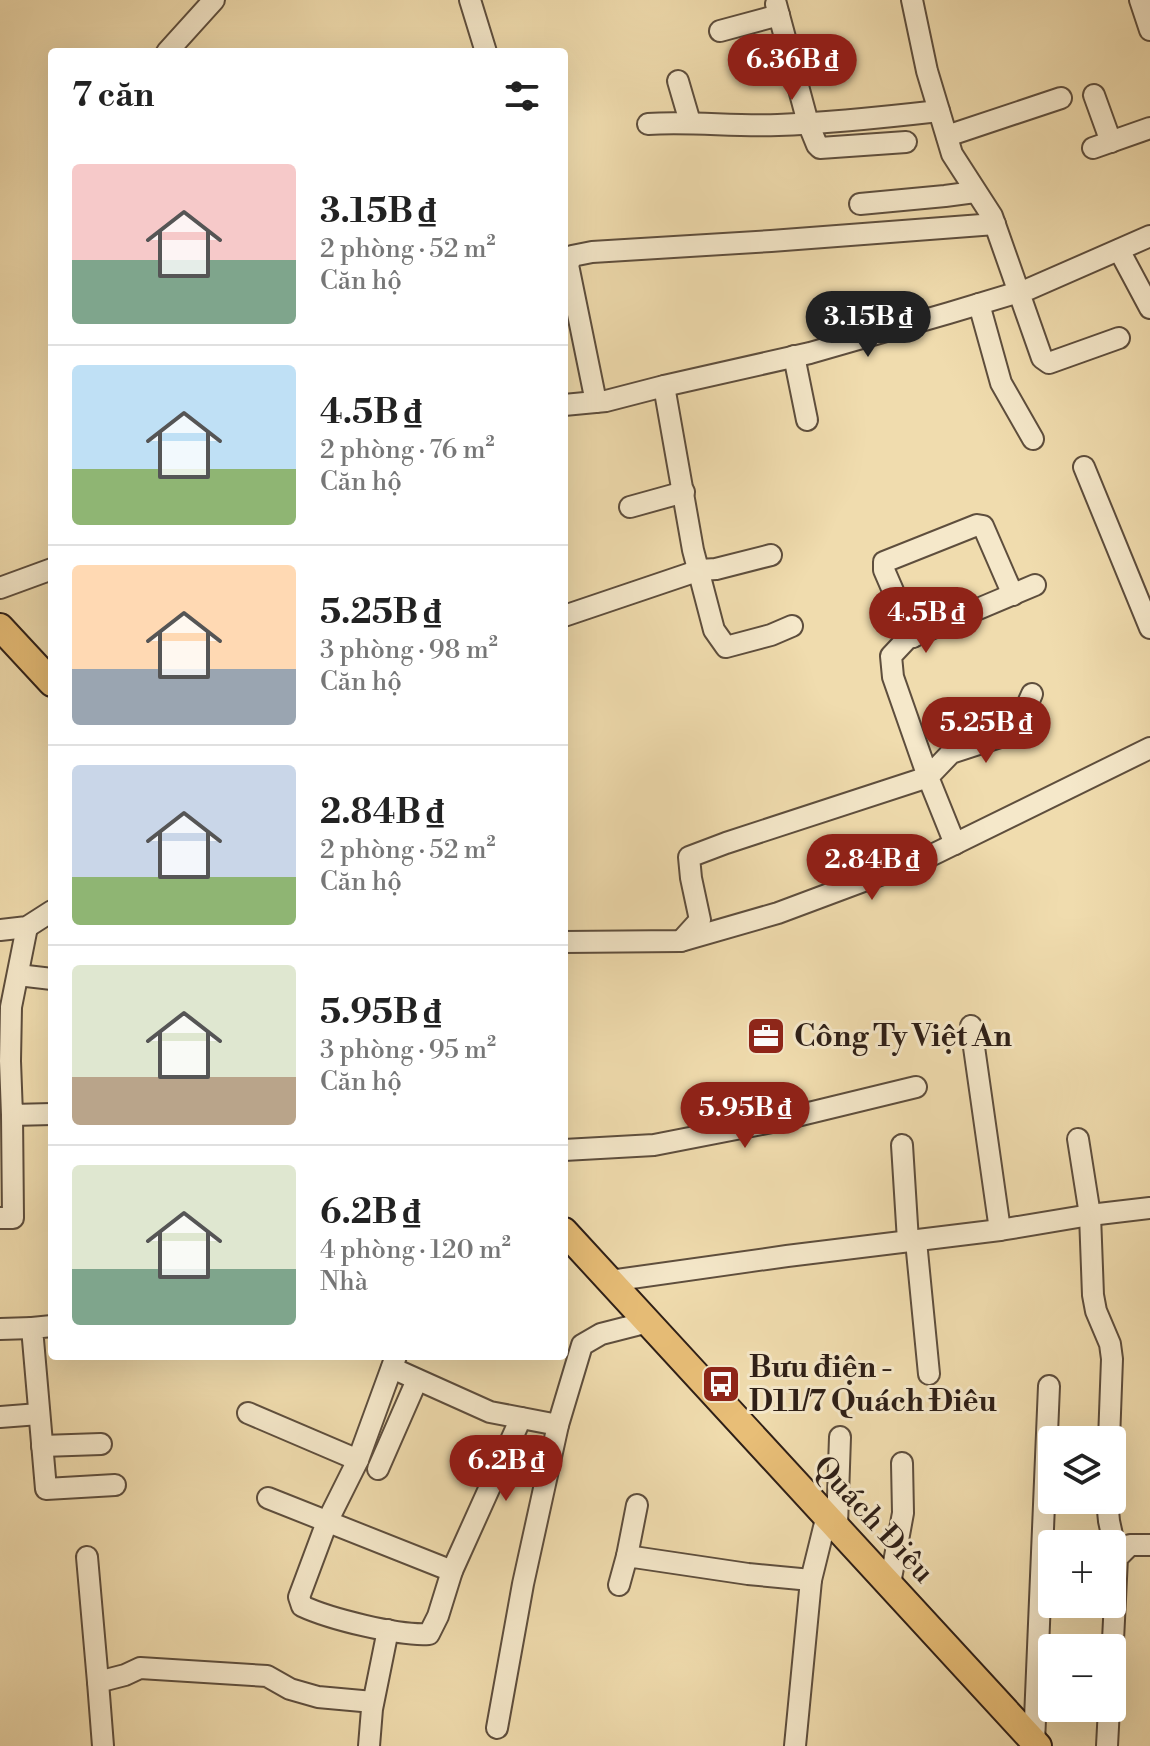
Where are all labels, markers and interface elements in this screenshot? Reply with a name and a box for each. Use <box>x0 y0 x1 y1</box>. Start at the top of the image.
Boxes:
pin: 6.36B ₫ <box>718 34 866 102</box>
text: 6.36B ₫ <box>746 44 838 76</box>
icon: filters <box>500 74 544 118</box>
text: 7 căn <box>72 75 154 117</box>
text: 3.15B ₫ <box>320 191 436 233</box>
icon: home <box>136 196 232 292</box>
text: 2 phòng · 52 m² <box>320 233 496 265</box>
text: Căn hộ <box>320 265 402 297</box>
pin: 3.15B ₫ <box>794 291 942 359</box>
text: 3.15B ₫ <box>824 301 912 333</box>
text: 4.5B ₫ <box>320 392 422 434</box>
icon: home <box>136 397 232 493</box>
text: 2 phòng · 76 m² <box>320 434 495 466</box>
text: Căn hộ <box>320 466 402 498</box>
pin: 4.5B ₫ <box>861 587 991 655</box>
text: 5.25B ₫ <box>320 592 441 634</box>
icon: home <box>136 597 232 693</box>
text: 4.5B ₫ <box>887 597 965 629</box>
text: 3 phòng · 98 m² <box>320 634 498 666</box>
text: Căn hộ <box>320 666 402 698</box>
pin: 5.25B ₫ <box>912 697 1060 765</box>
text: 5.25B ₫ <box>940 707 1032 739</box>
text: 2.84B ₫ <box>320 792 444 834</box>
icon: home <box>136 797 232 893</box>
text: 2 phòng · 52 m² <box>320 834 496 866</box>
pin: 2.84B ₫ <box>798 834 946 902</box>
text: 2.84B ₫ <box>825 844 919 876</box>
text: Căn hộ <box>320 866 402 898</box>
text: 5.95B ₫ <box>320 992 441 1034</box>
icon: home <box>136 997 232 1093</box>
office icon: Công Ty Việt An <box>745 1015 787 1057</box>
place label: Công Ty Việt An <box>794 1018 1012 1056</box>
text: 3 phòng · 95 m² <box>320 1034 496 1066</box>
text: Căn hộ <box>320 1066 402 1098</box>
pin: 5.95B ₫ <box>671 1082 819 1150</box>
text: 5.95B ₫ <box>699 1092 791 1124</box>
text: 6.2B ₫ <box>320 1192 420 1234</box>
icon: home <box>136 1197 232 1293</box>
text: 4 phòng · 120 m² <box>320 1234 511 1266</box>
text: Nhà <box>320 1266 368 1298</box>
place label: Bưu điện - D11/7 Quách Điêu <box>749 1349 998 1421</box>
bus stop icon: Bưu điện - D11/7 Quách Điêu <box>700 1363 742 1405</box>
map controls <box>1038 1426 1126 1722</box>
button: layers <box>1038 1426 1126 1514</box>
pin: 6.2B ₫ <box>441 1435 571 1503</box>
text: 6.2B ₫ <box>468 1445 544 1477</box>
street label: Quách Điêu <box>805 1448 942 1591</box>
button: + <box>1038 1530 1126 1618</box>
button: − <box>1038 1634 1126 1722</box>

